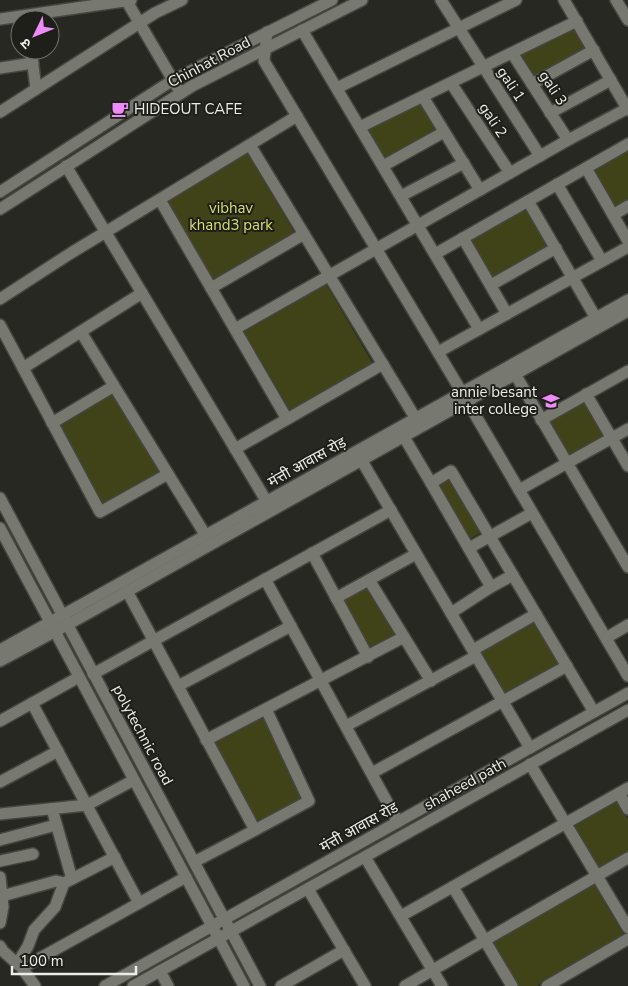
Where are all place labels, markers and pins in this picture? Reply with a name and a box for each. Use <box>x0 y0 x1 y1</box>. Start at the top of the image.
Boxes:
cafe icon: HIDEOUT CAFE <box>110 99 130 119</box>
place label: HIDEOUT CAFE <box>134 99 242 119</box>
place label: annie besant inter college <box>451 382 538 419</box>
school or university icon: annie besant inter college <box>541 391 561 411</box>

